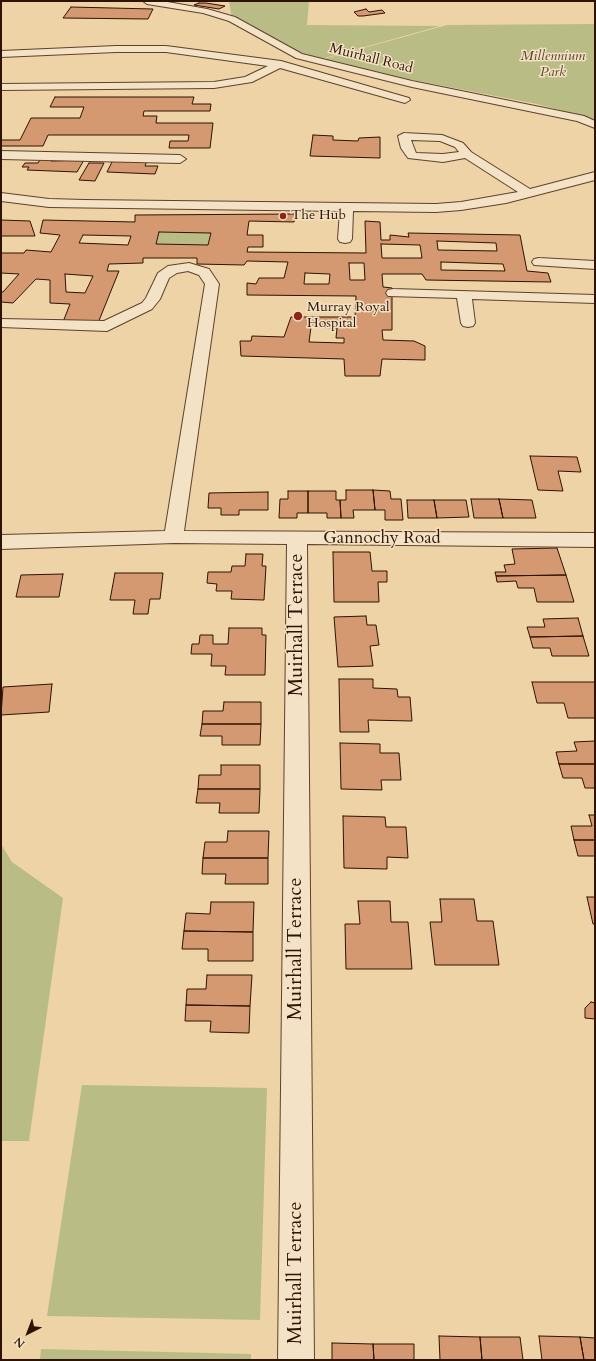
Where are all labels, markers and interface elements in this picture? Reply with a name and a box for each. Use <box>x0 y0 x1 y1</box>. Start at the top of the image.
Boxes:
street label: Muirhall Road <box>328 41 414 77</box>
park label: Millennium Park <box>521 49 585 82</box>
place label: The Hub <box>291 208 346 224</box>
marker: The Hub <box>278 211 288 221</box>
place label: Murray Royal Hospital <box>307 300 390 332</box>
marker: Murray Royal Hospital <box>292 310 304 322</box>
street label: Gannochy Road <box>323 529 441 549</box>
street label: Muirhall Terrace <box>285 553 309 697</box>
street label: Muirhall Terrace <box>284 877 308 1021</box>
street label: Muirhall Terrace <box>284 1201 308 1345</box>
north arrow <box>8 1313 48 1353</box>
text: N <box>11 1334 28 1351</box>

